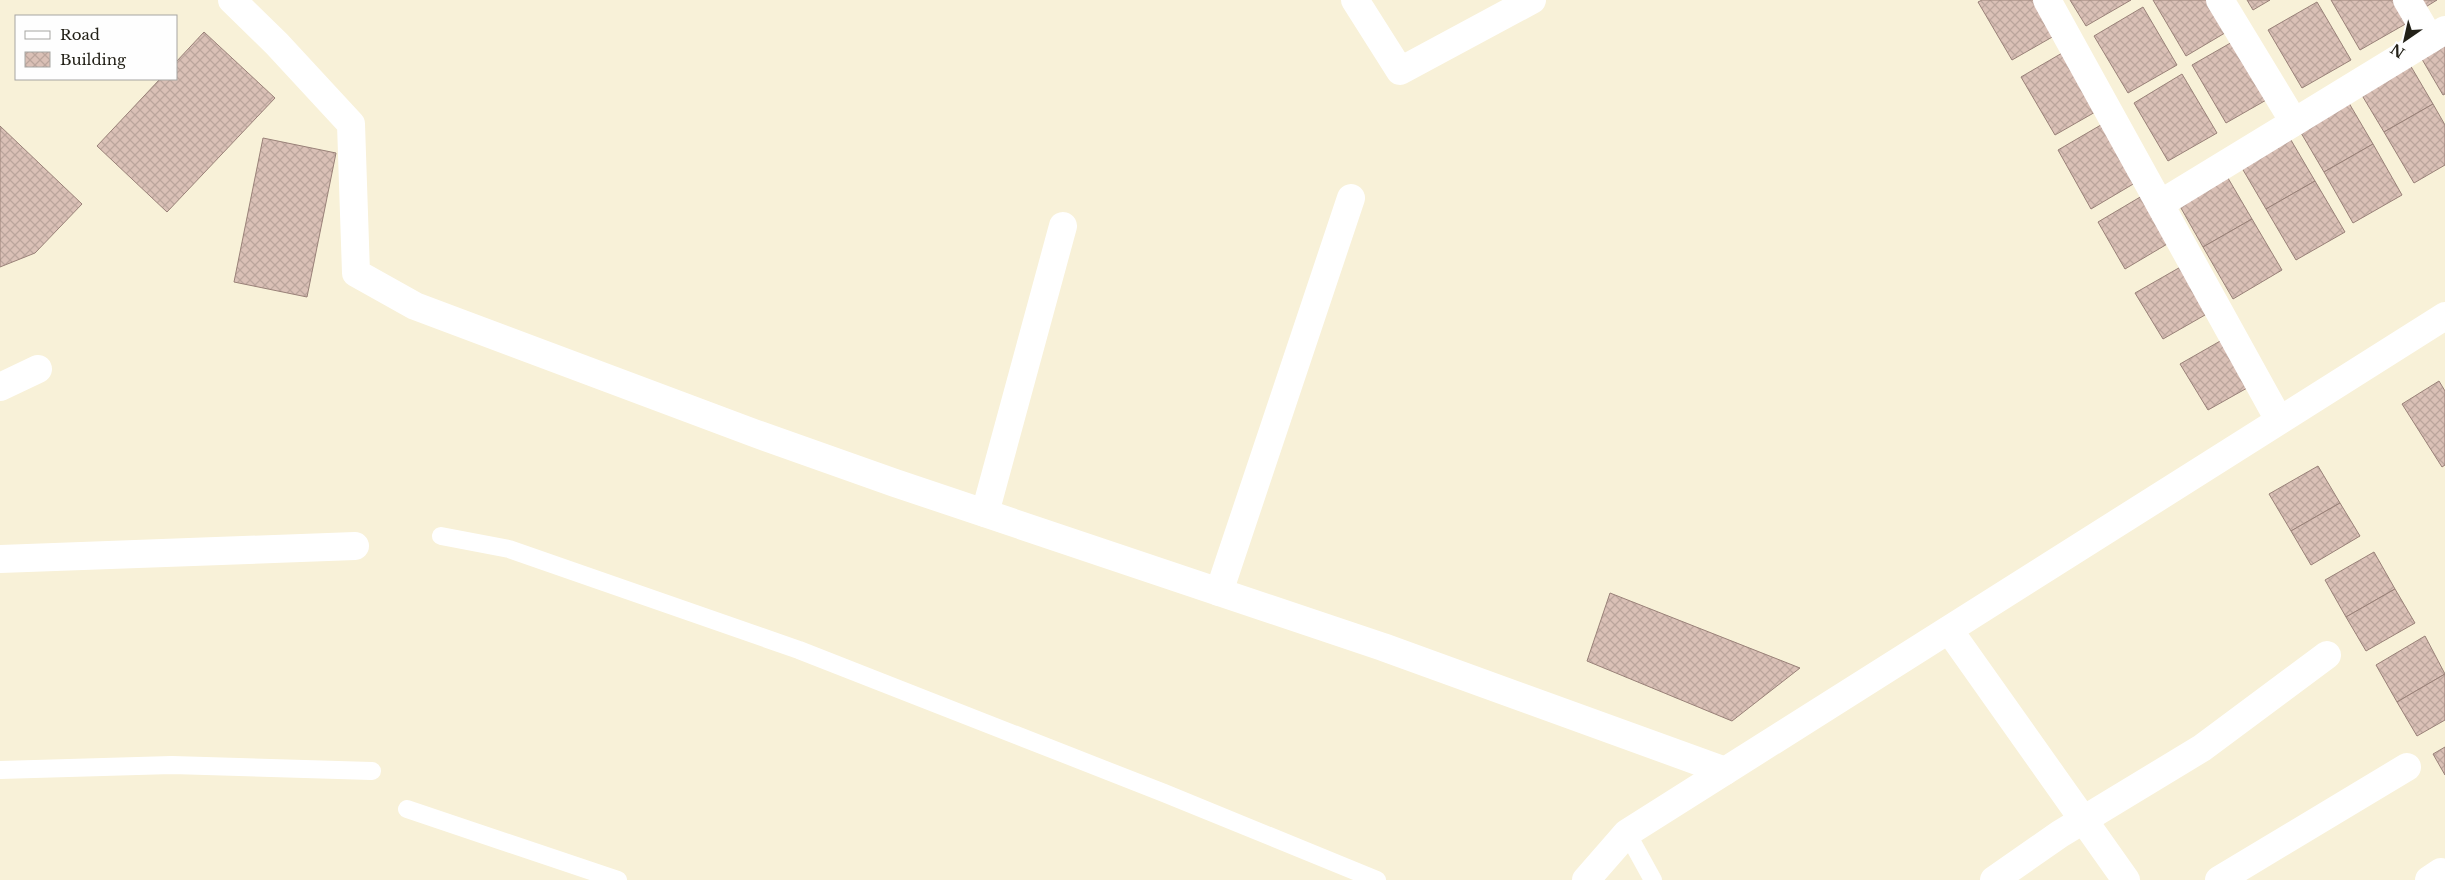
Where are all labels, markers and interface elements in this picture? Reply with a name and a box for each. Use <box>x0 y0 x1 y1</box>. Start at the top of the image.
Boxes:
legend <box>15 15 178 80</box>
north arrow <box>2380 15 2430 65</box>
text: Road <box>60 25 100 44</box>
text: N <box>2387 40 2408 62</box>
text: Building <box>60 50 127 69</box>

